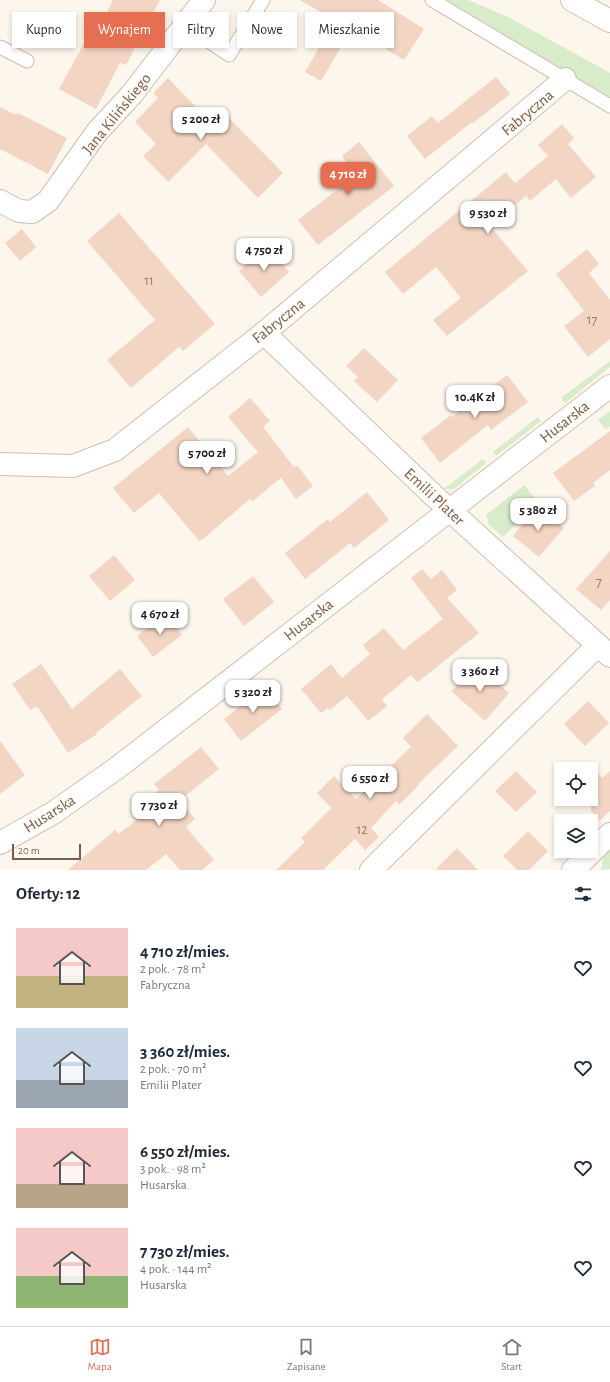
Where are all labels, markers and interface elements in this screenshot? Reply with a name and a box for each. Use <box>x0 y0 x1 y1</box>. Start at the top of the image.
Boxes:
chip: Kupno <box>12 12 76 48</box>
chip: Wynajem <box>84 12 165 48</box>
chip: Filtry <box>173 12 229 48</box>
chip: Nowe <box>237 12 297 48</box>
chip: Mieszkanie <box>305 12 394 48</box>
street label: Jana Kilińskiego <box>79 70 154 157</box>
street label: Fabryczna <box>499 87 557 140</box>
pin: 5 200 zł <box>160 107 242 141</box>
text: 5 200 zł <box>182 113 220 126</box>
pin: 4 710 zł <box>307 162 389 196</box>
text: 4 710 zł <box>330 168 366 181</box>
pin: 9 530 zł <box>447 201 529 235</box>
text: 9 530 zł <box>469 207 507 220</box>
pin: 4 750 zł <box>223 238 305 272</box>
text: 4 750 zł <box>245 244 283 257</box>
house number: 11 <box>144 274 154 288</box>
street label: Fabryczna <box>249 295 309 347</box>
house number: 17 <box>587 313 597 327</box>
pin: 10.4K zł <box>434 385 516 419</box>
text: 10.4K zł <box>455 391 495 404</box>
street label: Husarska <box>537 398 592 446</box>
pin: 5 700 zł <box>166 441 248 475</box>
text: 5 700 zł <box>188 447 226 460</box>
street label: Emilii Plater <box>401 465 468 529</box>
pin: 5 380 zł <box>497 498 579 532</box>
text: 5 380 zł <box>519 504 557 517</box>
house number: 7 <box>596 575 602 589</box>
street label: Husarska <box>281 596 336 644</box>
pin: 4 670 zł <box>119 602 201 636</box>
text: 4 670 zł <box>141 608 179 621</box>
pin: 3 360 zł <box>439 659 521 693</box>
text: 3 360 zł <box>461 665 499 678</box>
pin: 5 320 zł <box>212 680 294 714</box>
text: 5 320 zł <box>234 686 272 699</box>
map controls <box>554 762 598 858</box>
button: locate <box>554 762 598 806</box>
pin: 6 550 zł <box>329 766 411 800</box>
text: 6 550 zł <box>351 772 389 785</box>
street label: Husarska <box>21 792 78 836</box>
pin: 7 730 zł <box>118 793 200 827</box>
text: 7 730 zł <box>141 799 177 812</box>
button: layers <box>554 814 598 858</box>
house number: 12 <box>356 823 368 837</box>
scale bar <box>12 842 81 861</box>
text: 20 m <box>18 845 39 856</box>
icon: filters <box>572 883 594 905</box>
text: Oferty: 12 <box>16 885 80 902</box>
text: 4 710 zł/mies. <box>140 943 229 960</box>
icon: home <box>48 944 96 992</box>
icon: heart <box>572 957 594 979</box>
text: 2 pok. · 78 m² <box>140 963 206 976</box>
text: Fabryczna <box>140 979 191 992</box>
text: 3 360 zł/mies. <box>140 1043 230 1060</box>
icon: home <box>48 1044 96 1092</box>
icon: heart <box>572 1057 594 1079</box>
text: 2 pok. · 70 m² <box>140 1063 207 1076</box>
text: Emilii Plater <box>140 1079 201 1092</box>
text: 6 550 zł/mies. <box>140 1143 230 1160</box>
icon: home <box>48 1144 96 1192</box>
icon: heart <box>572 1157 594 1179</box>
text: 3 pok. · 98 m² <box>140 1163 206 1176</box>
text: Husarska <box>140 1179 187 1192</box>
text: 7 730 zł/mies. <box>140 1243 229 1260</box>
icon: home <box>48 1244 96 1292</box>
icon: heart <box>572 1257 594 1279</box>
text: 4 pok. · 144 m² <box>140 1263 212 1276</box>
text: Husarska <box>140 1279 187 1292</box>
tab: Mapa <box>87 1336 112 1373</box>
tab: Zapisane <box>287 1336 326 1373</box>
tab: Start <box>501 1336 523 1373</box>

